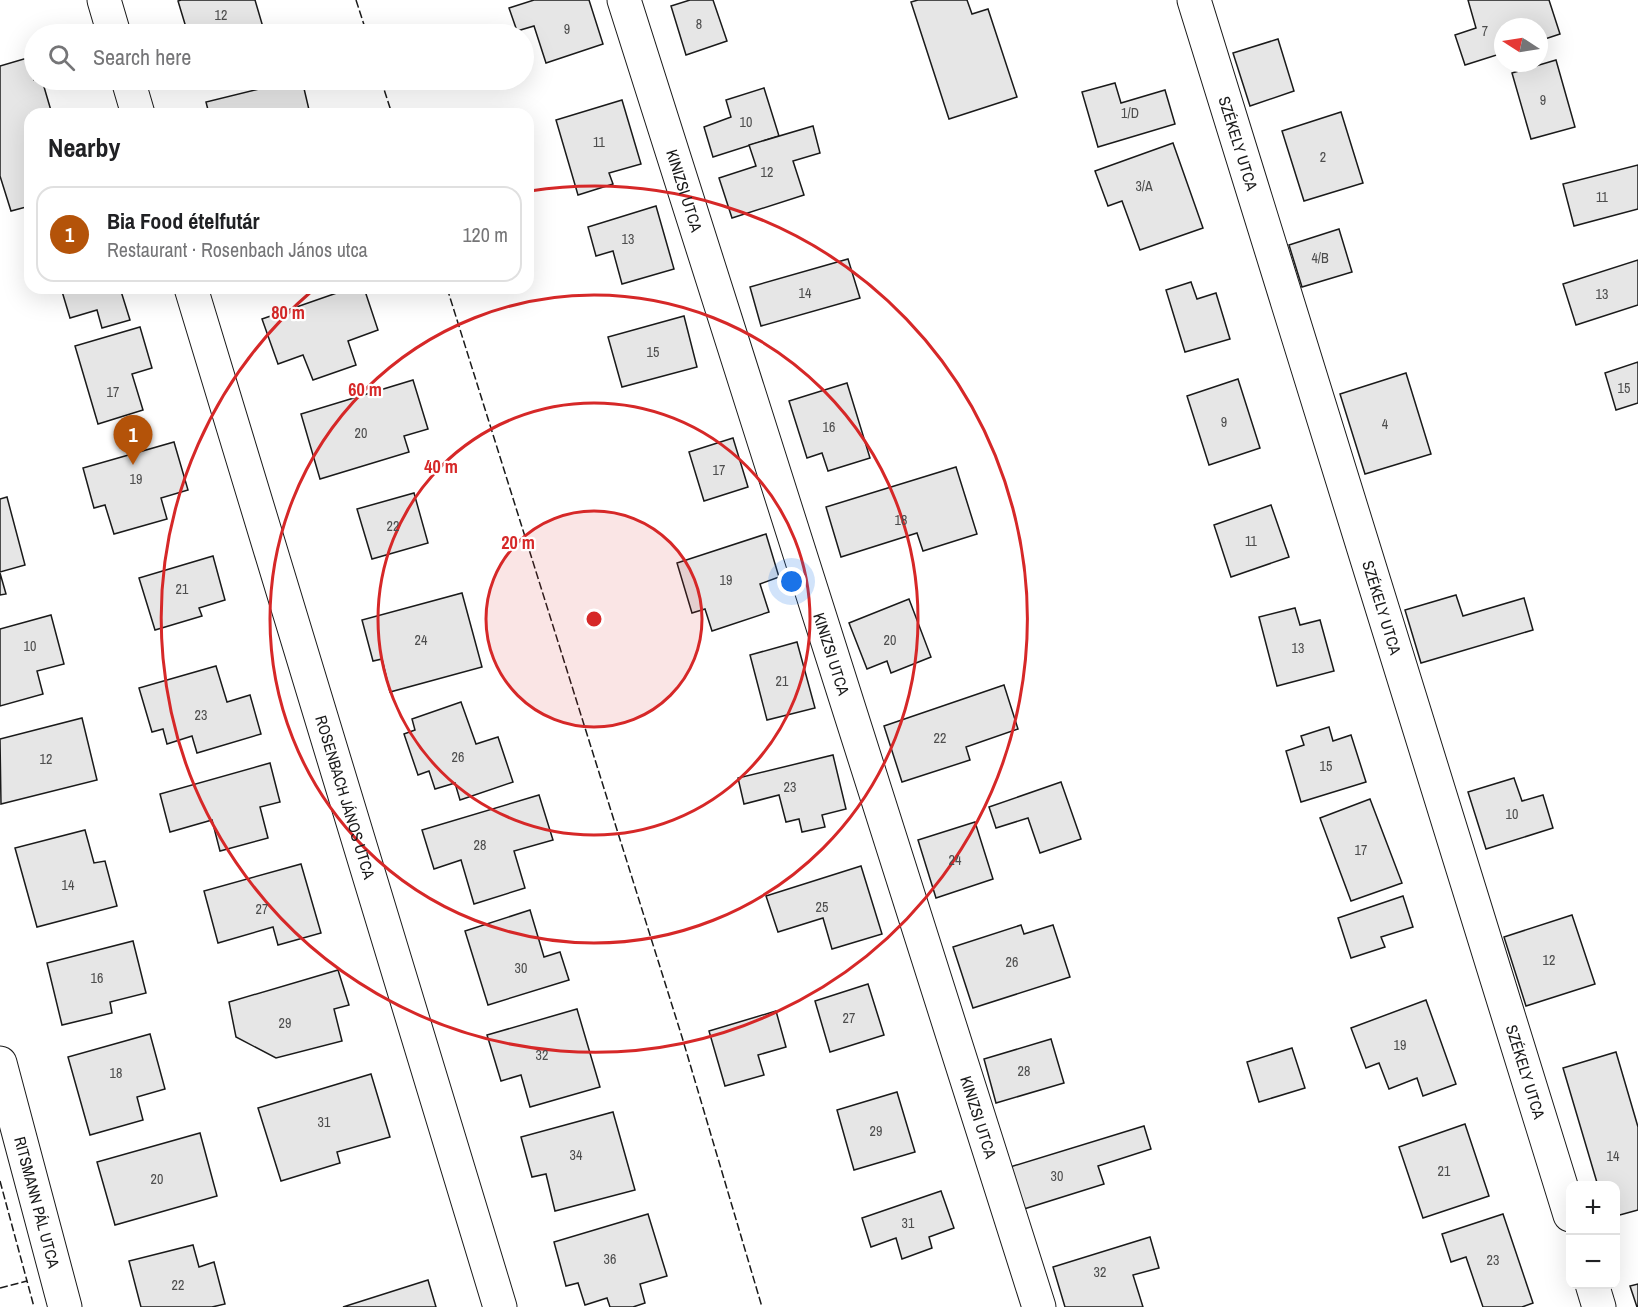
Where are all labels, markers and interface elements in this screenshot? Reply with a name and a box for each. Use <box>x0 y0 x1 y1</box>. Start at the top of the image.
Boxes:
house number: 12 <box>215 6 227 24</box>
house number: 8 <box>696 15 702 33</box>
north arrow <box>1494 18 1548 72</box>
house number: 9 <box>564 20 570 38</box>
house number: 7 <box>1482 22 1488 40</box>
search box <box>24 24 534 90</box>
icon: search <box>45 41 78 74</box>
text: Search here <box>93 42 191 72</box>
house number: 9 <box>1540 91 1546 109</box>
street label: SZÉKELY UTCA <box>1213 94 1263 193</box>
house number: 1/D <box>1121 104 1139 122</box>
house number: 10 <box>740 113 752 131</box>
text: Nearby <box>48 130 120 165</box>
house number: 11 <box>593 133 606 151</box>
street label: KINIZSI UTCA <box>661 147 708 235</box>
house number: 2 <box>1320 148 1326 166</box>
house number: 12 <box>761 163 773 181</box>
house number: 3/A <box>1135 177 1153 195</box>
house number: 11 <box>1596 188 1609 206</box>
text: Bia Food ételfutár <box>107 206 259 236</box>
text: 1 <box>65 221 74 248</box>
text: 120 m <box>462 221 508 248</box>
house number: 13 <box>622 230 634 248</box>
text: Restaurant · Rosenbach János utca <box>107 236 368 263</box>
house number: 4/B <box>1311 249 1329 267</box>
house number: 14 <box>799 284 812 302</box>
house number: 13 <box>1596 285 1608 303</box>
text: 80 m <box>271 300 305 325</box>
house number: 15 <box>647 343 659 361</box>
text: 60 m <box>348 377 382 402</box>
house number: 15 <box>1618 379 1630 397</box>
house number: 17 <box>107 383 119 401</box>
house number: 9 <box>1221 413 1227 431</box>
house number: 4 <box>1382 415 1389 433</box>
pin: 1 <box>114 416 152 465</box>
house number: 16 <box>823 418 835 436</box>
house number: 20 <box>355 424 367 442</box>
text: 40 m <box>424 454 458 479</box>
house number: 17 <box>713 461 725 479</box>
house number: 19 <box>130 470 142 488</box>
house number: 18 <box>895 511 907 529</box>
house number: 22 <box>387 517 399 535</box>
text: 20 m <box>501 530 535 555</box>
house number: 11 <box>1245 532 1258 550</box>
street label: SZÉKELY UTCA <box>1357 558 1407 658</box>
your location <box>777 567 806 596</box>
house number: 19 <box>720 571 732 589</box>
house number: 21 <box>176 580 189 598</box>
centre of rings <box>584 609 604 629</box>
street label: KINIZSI UTCA <box>808 610 855 698</box>
house number: 24 <box>415 631 428 649</box>
house number: 20 <box>884 631 896 649</box>
house number: 10 <box>24 637 36 655</box>
house number: 13 <box>1292 639 1304 657</box>
house number: 21 <box>776 672 789 690</box>
house number: 23 <box>195 706 207 724</box>
street label: ROSENBACH JÁNOS UTCA <box>310 713 381 882</box>
house number: 22 <box>934 729 946 747</box>
house number: 26 <box>452 748 464 766</box>
house number: 12 <box>40 750 52 768</box>
house number: 15 <box>1320 757 1332 775</box>
house number: 23 <box>784 778 796 796</box>
house number: 10 <box>1506 805 1518 823</box>
house number: 28 <box>474 836 486 854</box>
house number: 17 <box>1355 841 1367 859</box>
house number: 24 <box>949 851 962 869</box>
house number: 14 <box>62 876 75 894</box>
house number: 25 <box>816 898 828 916</box>
house number: 27 <box>256 900 268 918</box>
house number: 12 <box>1543 951 1555 969</box>
house number: 26 <box>1006 953 1018 971</box>
house number: 30 <box>515 959 527 977</box>
house number: 16 <box>91 969 103 987</box>
house number: 27 <box>843 1009 855 1027</box>
house number: 29 <box>279 1014 291 1032</box>
street label: SZÉKELY UTCA <box>1501 1022 1551 1122</box>
house number: 19 <box>1394 1036 1406 1054</box>
house number: 32 <box>536 1046 548 1064</box>
house number: 28 <box>1018 1062 1030 1080</box>
house number: 18 <box>110 1064 122 1082</box>
street label: KINIZSI UTCA <box>955 1073 1002 1161</box>
house number: 31 <box>318 1113 331 1131</box>
house number: 29 <box>870 1122 882 1140</box>
street label: RITSMANN PÁL UTCA <box>9 1134 65 1270</box>
house number: 34 <box>570 1146 583 1164</box>
house number: 14 <box>1607 1147 1620 1165</box>
house number: 21 <box>1438 1162 1451 1180</box>
house number: 30 <box>1051 1167 1063 1185</box>
house number: 20 <box>151 1170 163 1188</box>
map controls <box>1566 1181 1620 1289</box>
button: + <box>1566 1181 1620 1235</box>
house number: 31 <box>902 1214 915 1232</box>
button: − <box>1566 1235 1620 1289</box>
house number: 36 <box>604 1250 616 1268</box>
house number: 23 <box>1487 1251 1499 1269</box>
house number: 32 <box>1094 1263 1106 1281</box>
house number: 22 <box>172 1276 184 1294</box>

